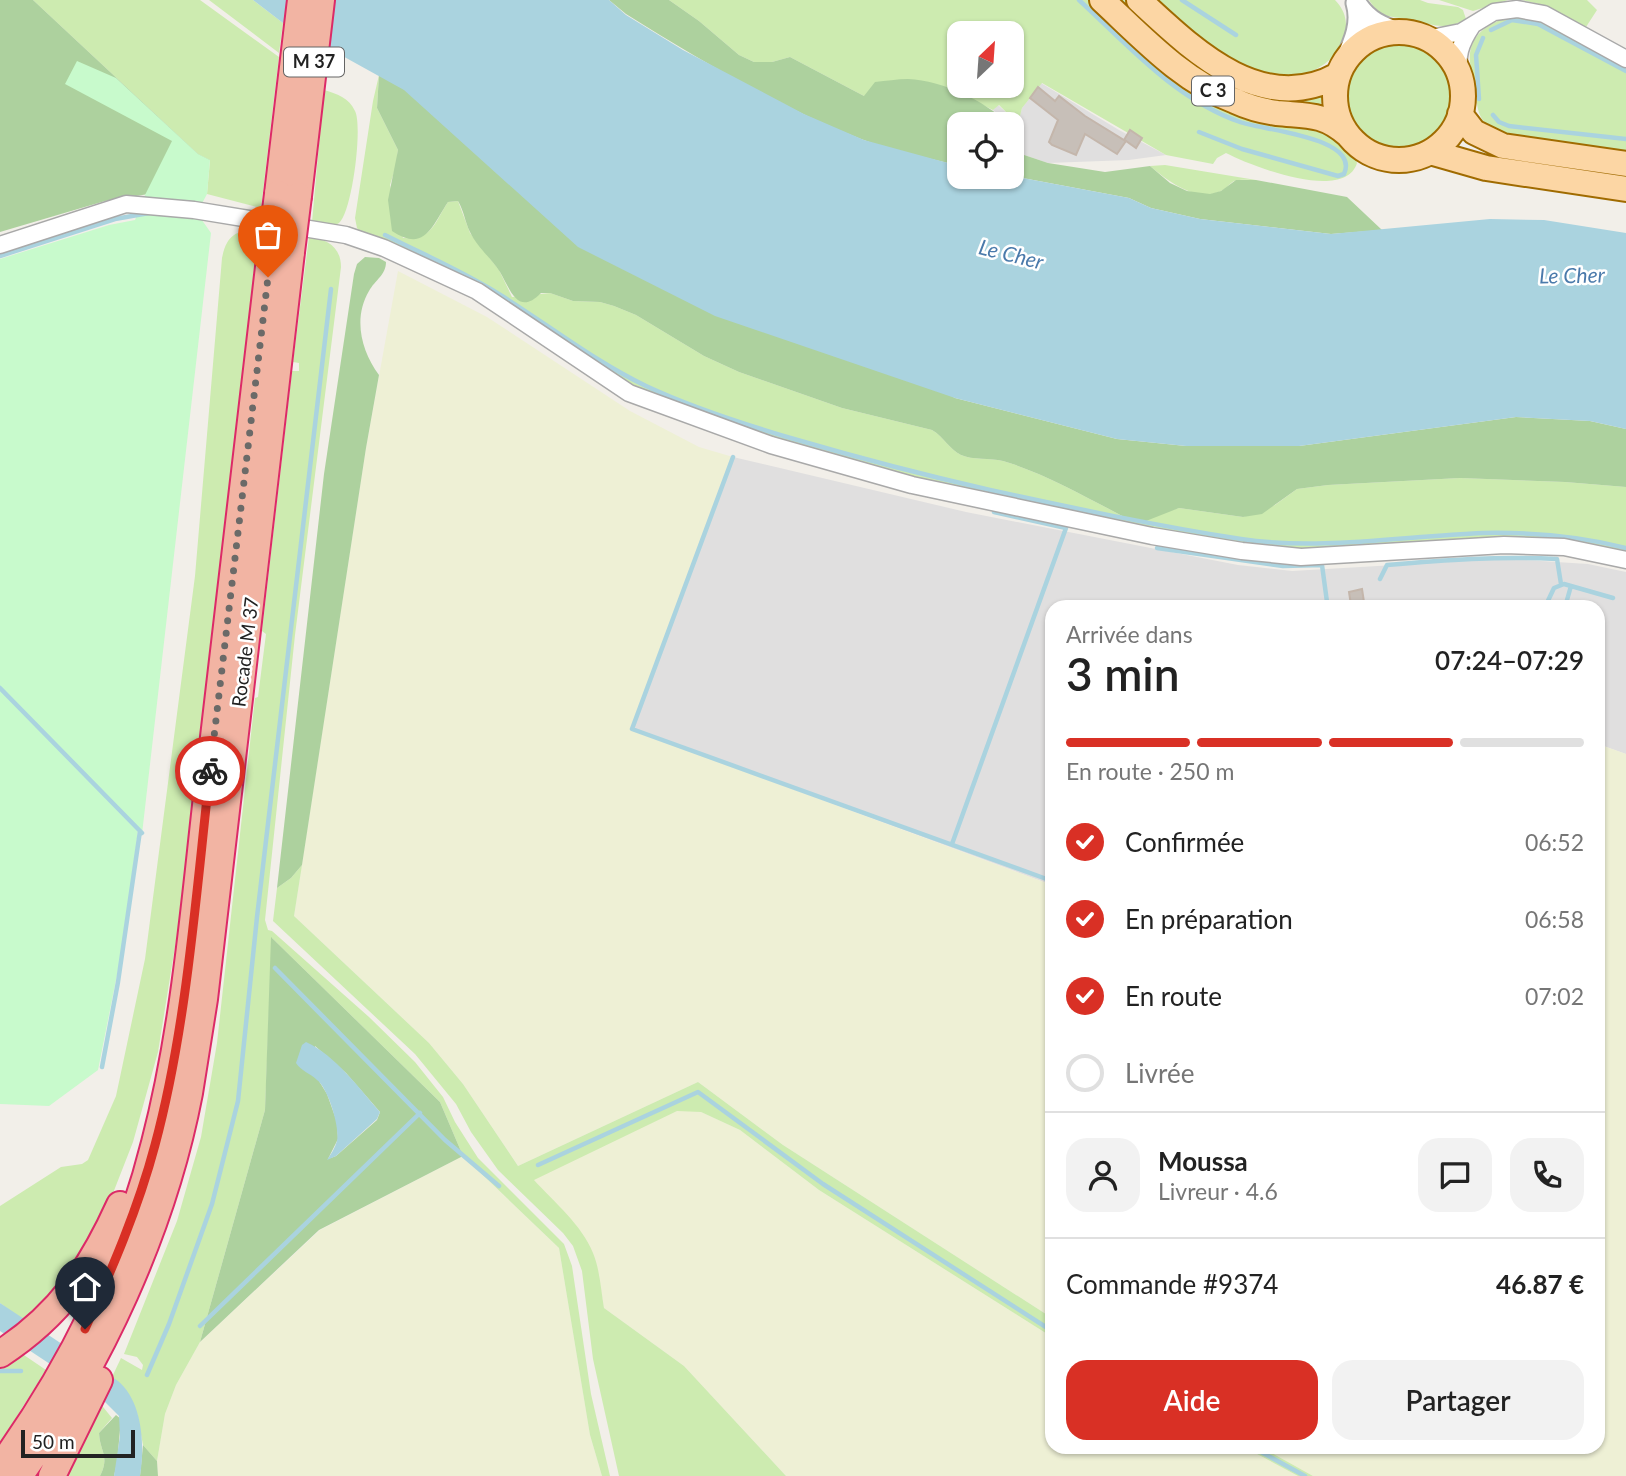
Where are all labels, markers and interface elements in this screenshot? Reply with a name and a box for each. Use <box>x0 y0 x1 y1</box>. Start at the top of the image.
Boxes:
north arrow <box>947 21 1024 98</box>
map controls <box>947 21 1024 189</box>
road number: M 37 <box>284 48 344 76</box>
road number: C 3 <box>1192 76 1234 106</box>
button: locate <box>947 112 1024 189</box>
pin <box>238 205 298 277</box>
icon: bag <box>249 216 287 254</box>
water label: Le Cher <box>977 233 1047 274</box>
water label: Le Cher <box>1539 261 1606 288</box>
street label: Rocade M 37 <box>226 596 263 708</box>
text: Arrivée dans <box>1066 620 1193 648</box>
text: 07:24–07:29 <box>1435 644 1584 676</box>
text: 3 min <box>1066 646 1180 701</box>
courier <box>175 736 245 806</box>
icon: bike <box>191 752 229 790</box>
text: En route · 250 m <box>1066 757 1234 785</box>
icon: check <box>1066 823 1104 861</box>
text: Confirmée <box>1125 826 1244 858</box>
text: 06:52 <box>1525 828 1584 856</box>
icon: check <box>1066 900 1104 938</box>
text: En préparation <box>1125 903 1293 935</box>
text: 06:58 <box>1525 905 1584 933</box>
icon: check <box>1066 977 1104 1015</box>
text: En route <box>1125 980 1222 1012</box>
text: 07:02 <box>1525 982 1584 1010</box>
text: Livrée <box>1125 1057 1194 1089</box>
button: person <box>1066 1138 1140 1212</box>
button: chat <box>1418 1138 1492 1212</box>
button: phone <box>1510 1138 1584 1212</box>
text: Moussa <box>1158 1145 1248 1177</box>
text: Livreur · 4.6 <box>1158 1177 1278 1205</box>
pin <box>55 1257 115 1329</box>
icon: home <box>66 1268 104 1306</box>
text: Commande #9374 <box>1066 1268 1278 1300</box>
text: 46.87 € <box>1496 1268 1584 1300</box>
button: Aide <box>1066 1360 1318 1440</box>
button: Partager <box>1332 1360 1584 1440</box>
scale bar <box>21 1427 135 1459</box>
text: 50 m <box>32 1430 75 1453</box>

